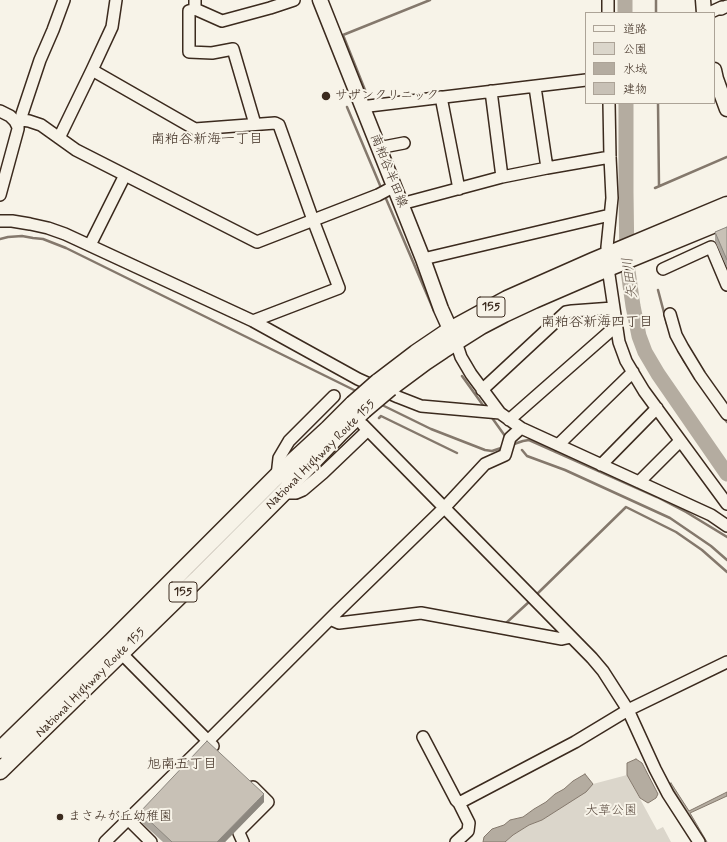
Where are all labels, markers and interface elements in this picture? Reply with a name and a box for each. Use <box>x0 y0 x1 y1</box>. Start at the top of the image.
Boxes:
legend <box>585 12 715 104</box>
text: 道路 <box>623 22 647 38</box>
text: 公園 <box>623 42 647 58</box>
text: 水域 <box>623 62 647 78</box>
text: 建物 <box>623 82 647 98</box>
place label: サザンクリニック <box>335 88 439 104</box>
marker: サザンクリニック <box>320 90 332 102</box>
district label: 南粕谷新海一丁目 <box>151 132 263 148</box>
street label: 南粕谷半田線 <box>366 132 410 210</box>
water label: 矢田川 <box>620 256 642 300</box>
road number: 155 <box>477 297 505 317</box>
district label: 南粕谷新海四丁目 <box>541 315 653 331</box>
street label: National Highway Route 155 <box>263 397 379 513</box>
road number: 155 <box>169 582 197 602</box>
street label: National Highway Route 155 <box>33 625 149 741</box>
district label: 旭南五丁目 <box>147 757 217 773</box>
park label: 大草公園 <box>585 803 637 819</box>
place label: まさみが丘幼稚園 <box>68 809 172 825</box>
marker: まさみが丘幼稚園 <box>55 812 65 822</box>

